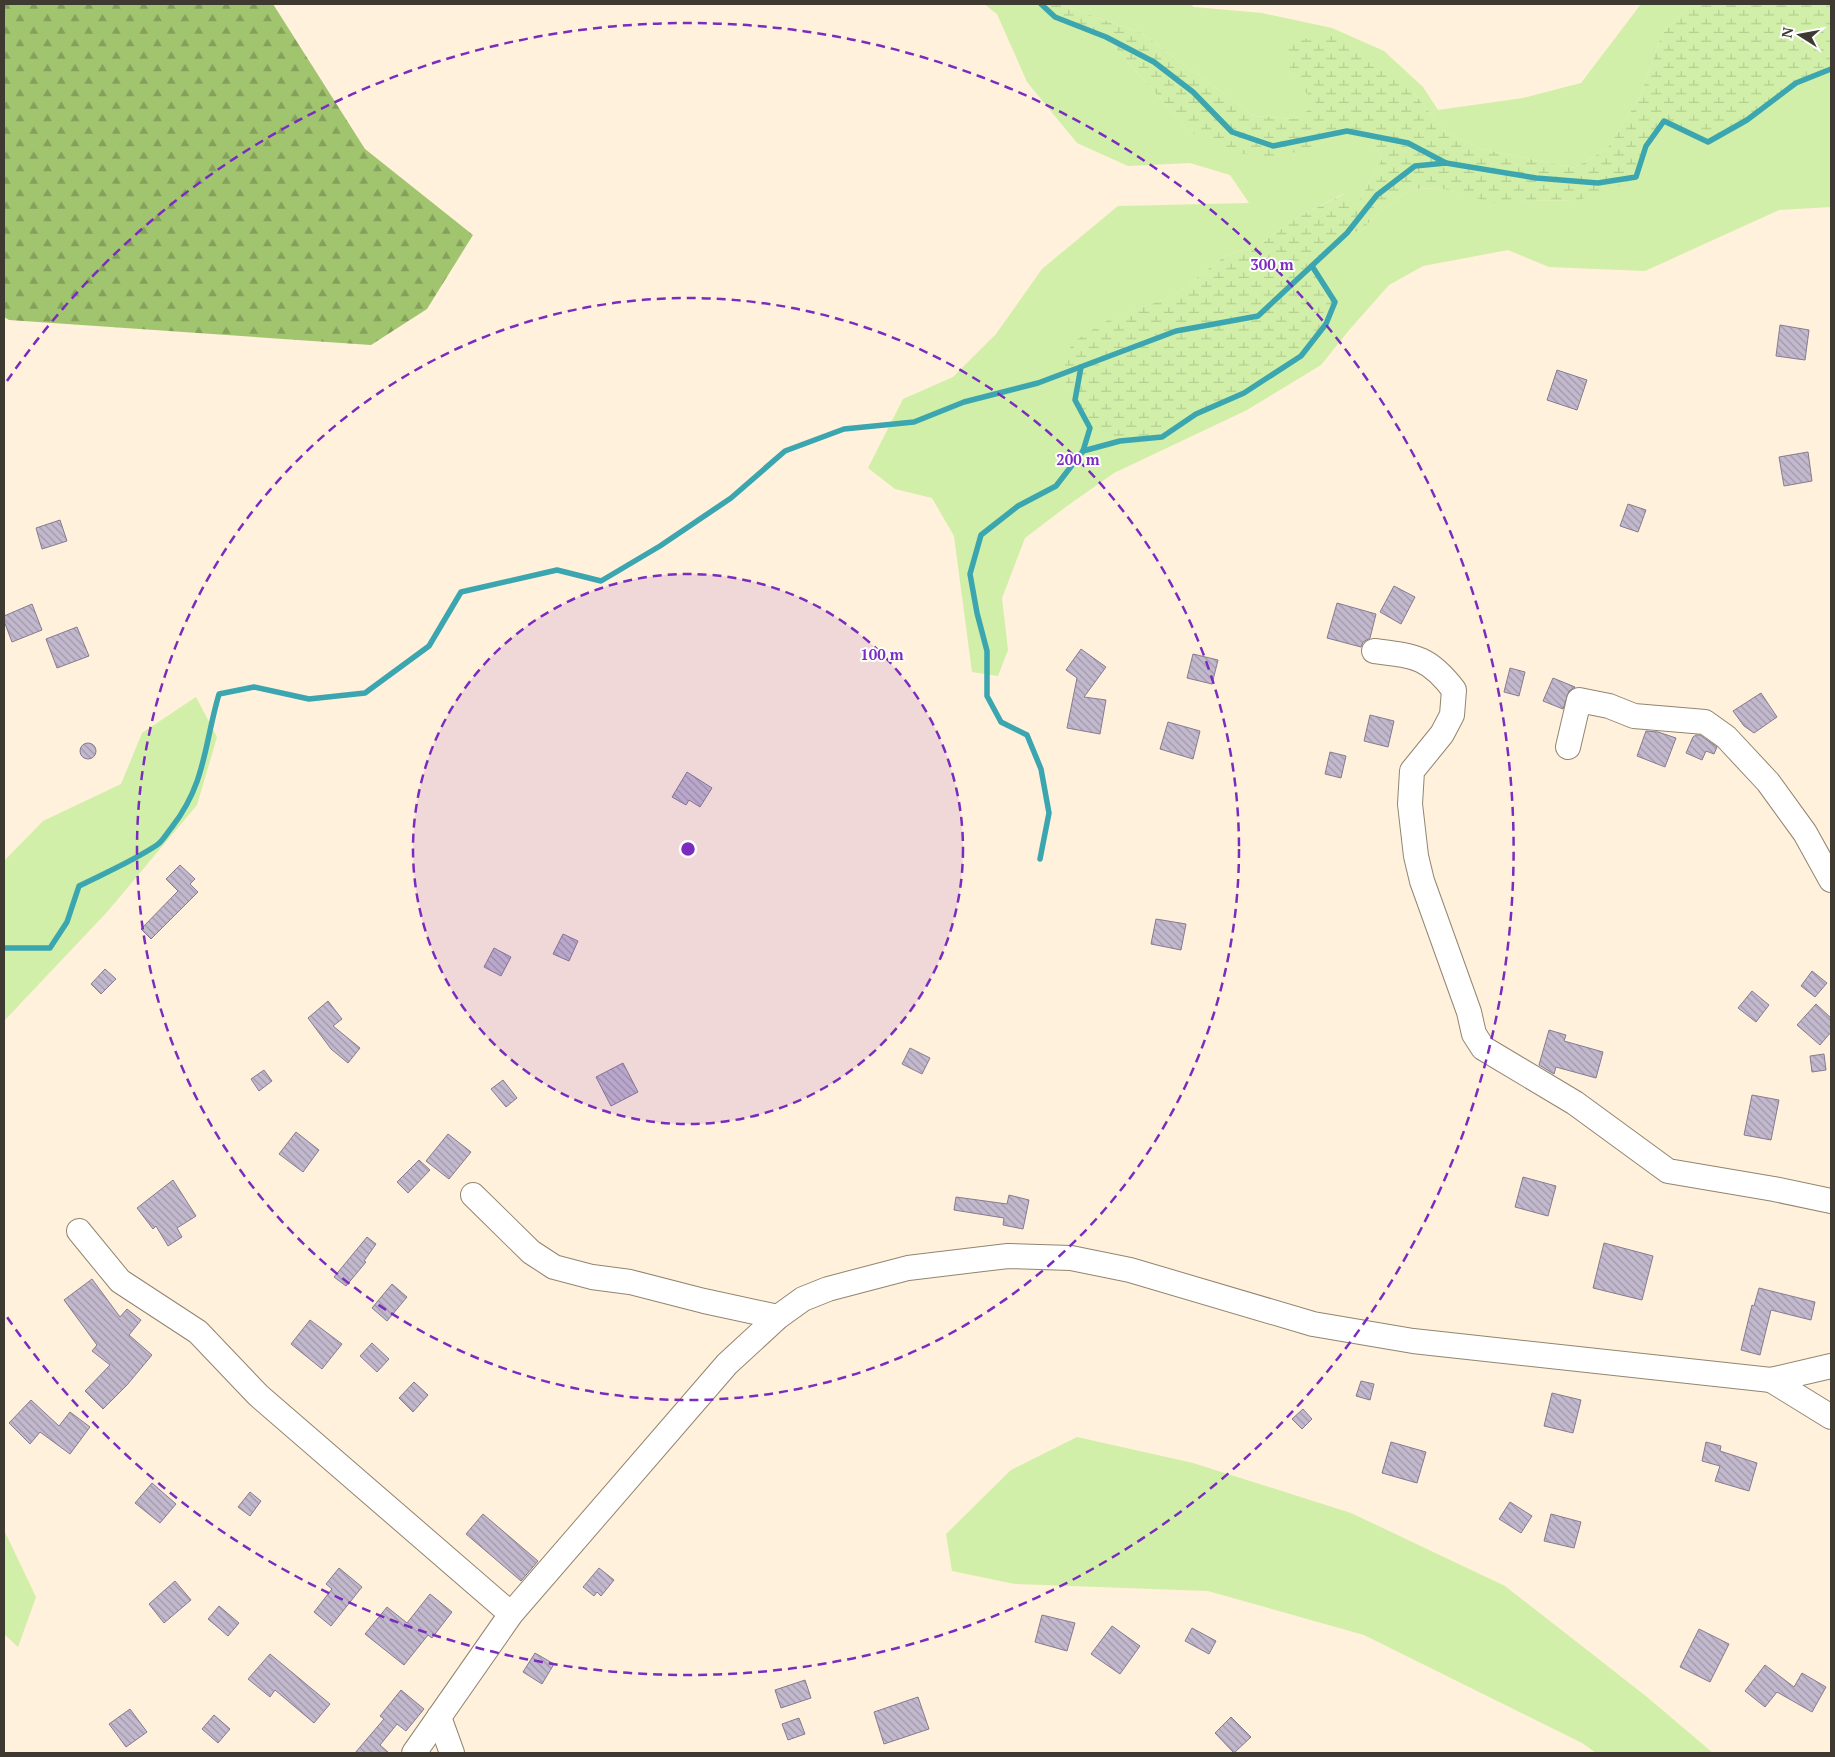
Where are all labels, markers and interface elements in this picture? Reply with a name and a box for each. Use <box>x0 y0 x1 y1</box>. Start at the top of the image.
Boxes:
north arrow <box>1775 10 1825 60</box>
text: N <box>1776 25 1797 39</box>
text: 300 m <box>1250 254 1294 274</box>
text: 200 m <box>1056 449 1100 469</box>
text: 100 m <box>860 644 904 664</box>
centre of rings <box>679 840 697 858</box>

